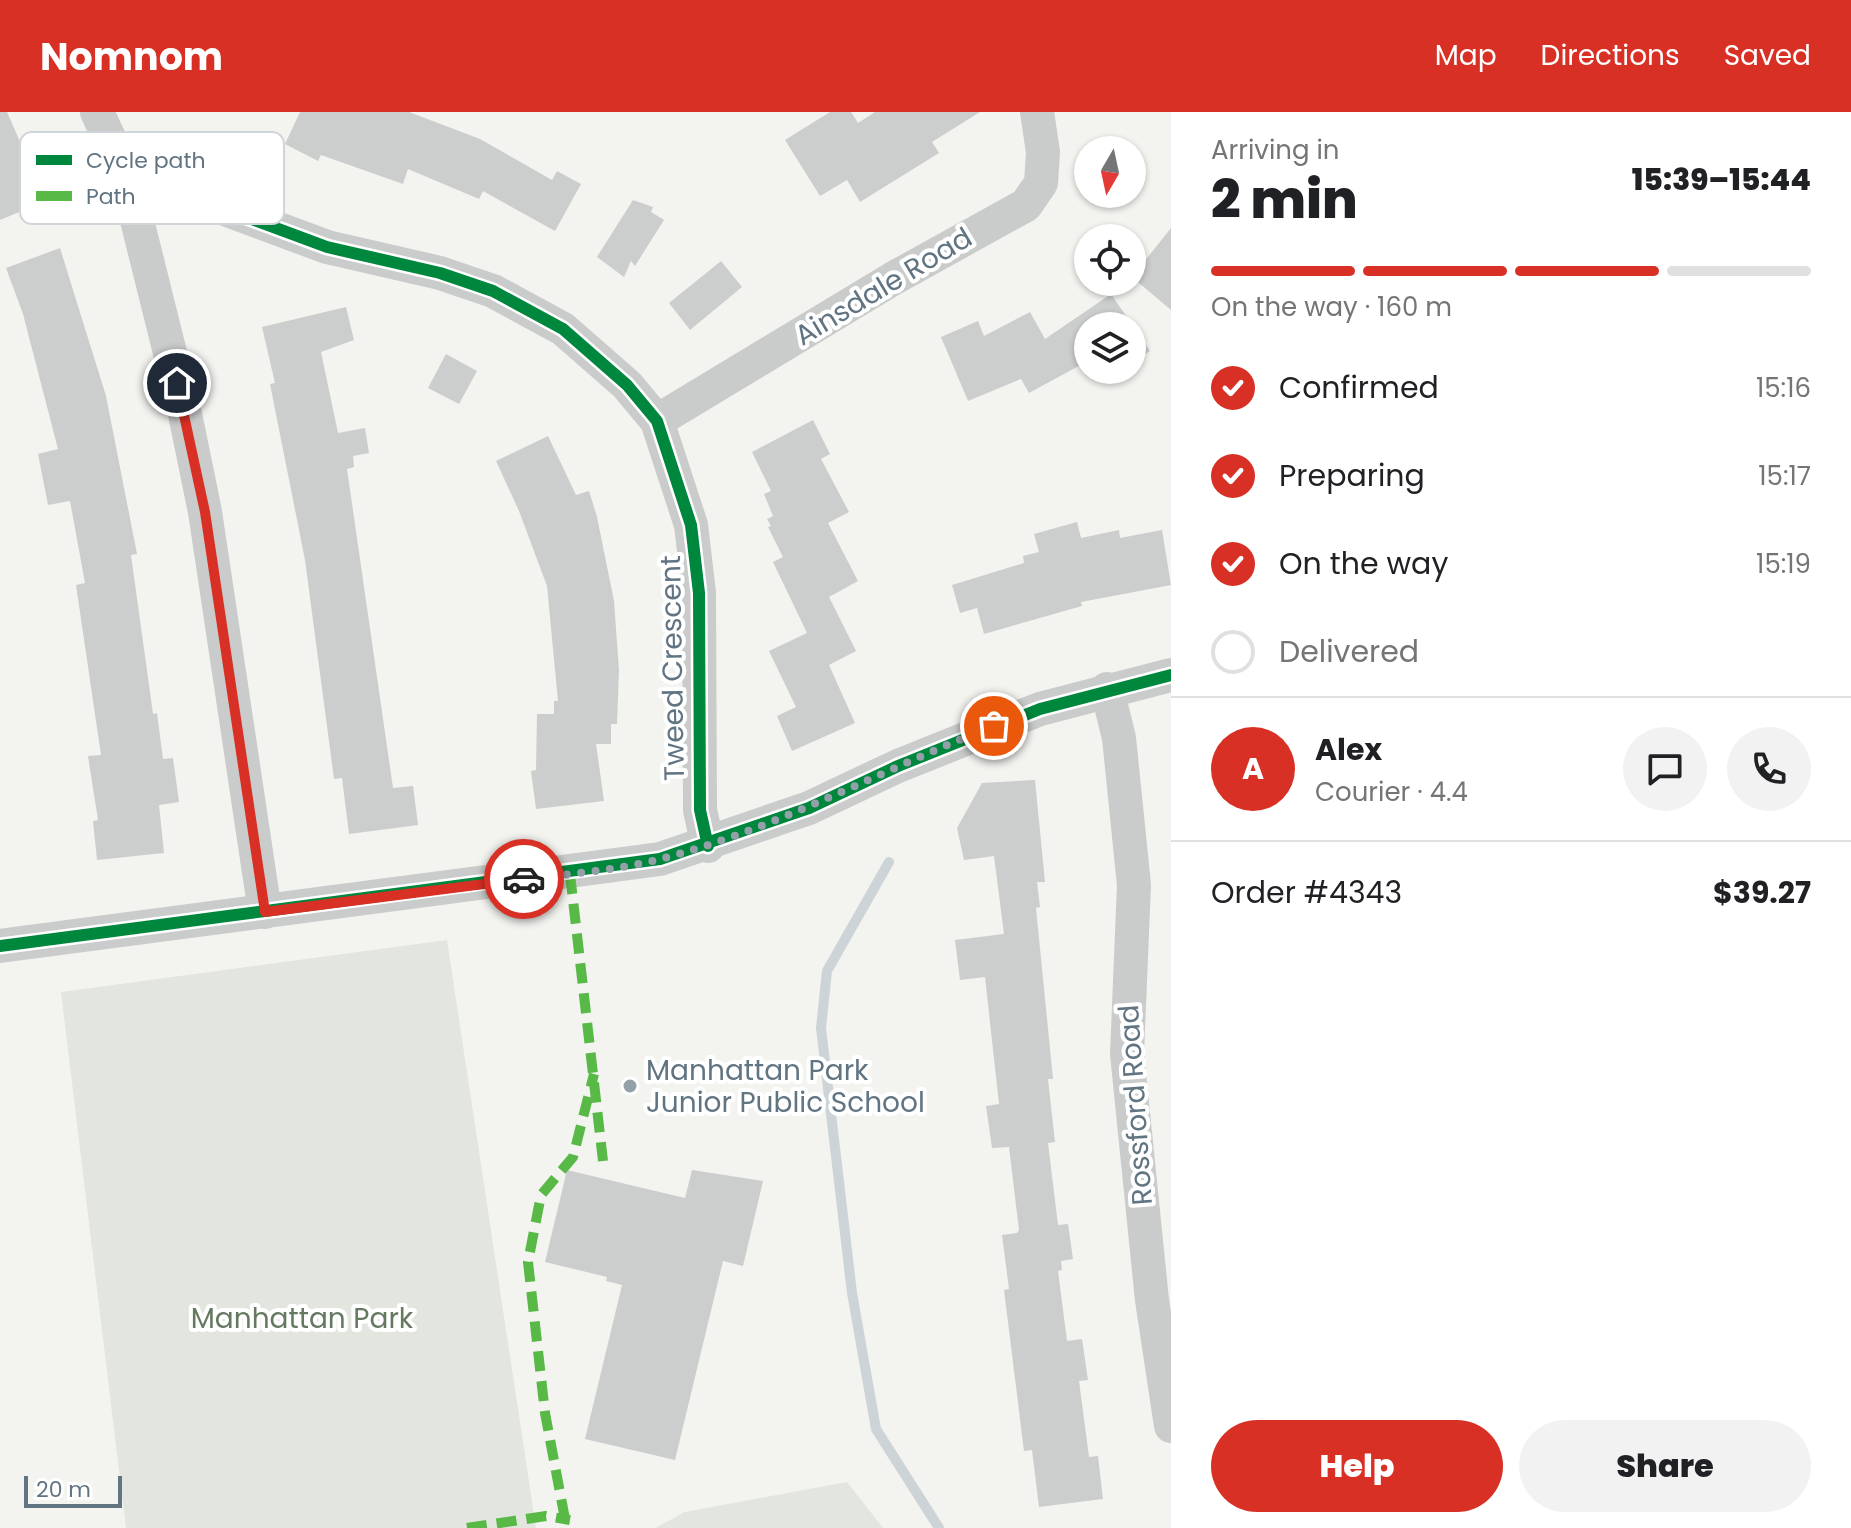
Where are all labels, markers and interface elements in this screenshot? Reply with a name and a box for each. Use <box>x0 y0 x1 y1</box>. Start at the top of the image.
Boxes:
text: Nomnom <box>40 30 223 83</box>
text: Map <box>1435 36 1497 75</box>
text: Directions <box>1541 36 1680 75</box>
text: Saved <box>1724 36 1811 75</box>
legend <box>20 132 284 224</box>
text: Arriving in <box>1211 132 1340 168</box>
north arrow <box>1074 136 1146 208</box>
map controls <box>1074 136 1146 384</box>
text: Cycle path <box>86 145 205 176</box>
text: 15:39–15:44 <box>1632 158 1811 201</box>
text: 2 min <box>1211 163 1358 236</box>
text: Path <box>86 181 136 212</box>
street label: Ainsdale Road <box>787 218 979 355</box>
button: locate <box>1074 224 1146 296</box>
text: On the way · 160 m <box>1211 289 1452 325</box>
button: layers <box>1074 312 1146 384</box>
pin <box>143 349 211 417</box>
icon: home <box>155 361 199 405</box>
icon: check <box>1211 366 1255 410</box>
text: Confirmed <box>1279 366 1439 409</box>
text: 15:16 <box>1756 370 1811 406</box>
icon: check <box>1211 454 1255 498</box>
text: Preparing <box>1279 454 1425 497</box>
text: 15:17 <box>1758 458 1811 494</box>
icon: check <box>1211 542 1255 586</box>
text: On the way <box>1279 542 1448 585</box>
text: 15:19 <box>1756 546 1811 582</box>
street label: Tweed Crescent <box>651 555 694 781</box>
text: Delivered <box>1279 630 1419 673</box>
pin <box>960 692 1028 760</box>
icon: bag <box>972 704 1016 748</box>
button: chat <box>1623 727 1707 811</box>
button: phone <box>1727 727 1811 811</box>
text: Alex <box>1315 728 1382 771</box>
text: A <box>1242 747 1264 790</box>
text: Courier · 4.4 <box>1315 774 1468 810</box>
courier <box>484 839 564 919</box>
icon: car <box>502 857 546 901</box>
text: Order #4343 <box>1211 871 1402 914</box>
text: $39.27 <box>1713 871 1811 914</box>
street label: Rossford Road <box>1109 1003 1162 1207</box>
place label: Manhattan Park Junior Public School <box>646 1051 925 1122</box>
marker: Manhattan Park Junior Public School <box>621 1077 639 1095</box>
park label: Manhattan Park <box>191 1299 414 1338</box>
button: Help <box>1211 1420 1503 1512</box>
button: Share <box>1519 1420 1811 1512</box>
scale bar <box>24 1472 122 1508</box>
text: 20 m <box>36 1474 91 1505</box>

